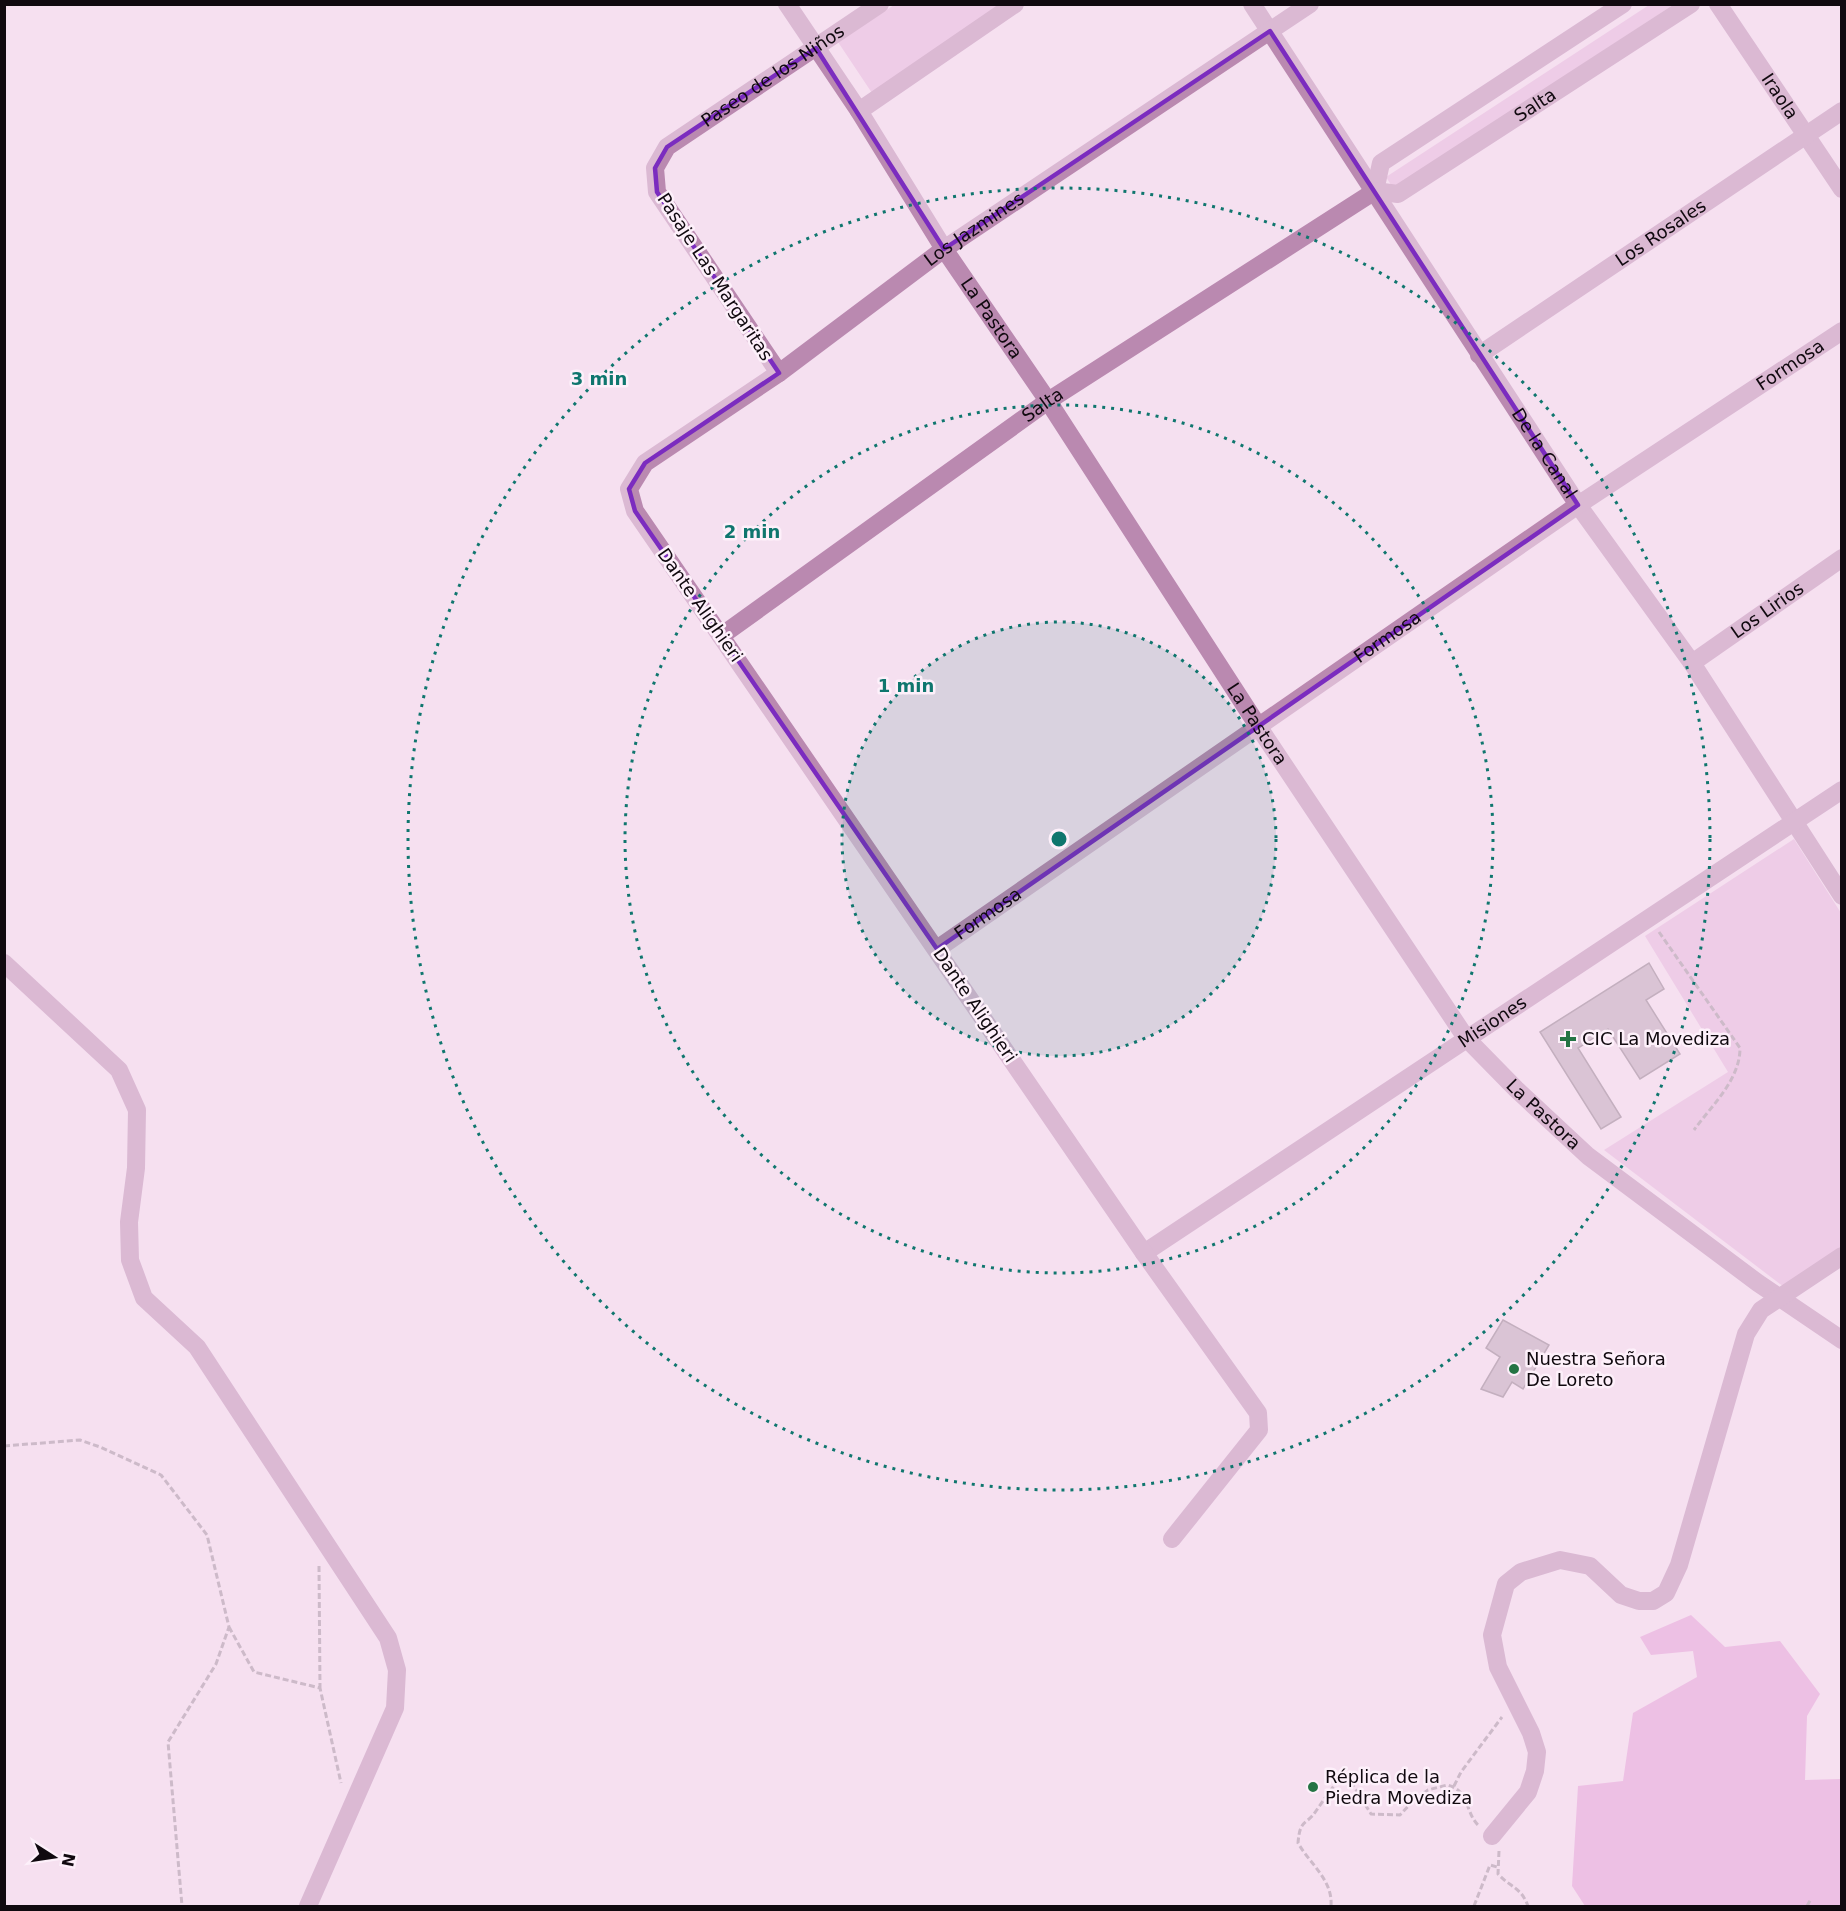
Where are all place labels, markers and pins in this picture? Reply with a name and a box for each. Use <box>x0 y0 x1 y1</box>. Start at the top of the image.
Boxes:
centre of rings <box>1049 829 1069 849</box>
place label: CIC La Movediza <box>1582 1028 1730 1049</box>
marker: CIC La Movediza <box>1559 1030 1577 1048</box>
place label: Nuestra Señora De Loreto <box>1526 1348 1666 1390</box>
marker: Nuestra Señora De Loreto <box>1507 1362 1521 1376</box>
place label: Réplica de la Piedra Movediza <box>1325 1766 1472 1808</box>
marker: Réplica de la Piedra Movediza <box>1306 1780 1320 1794</box>

